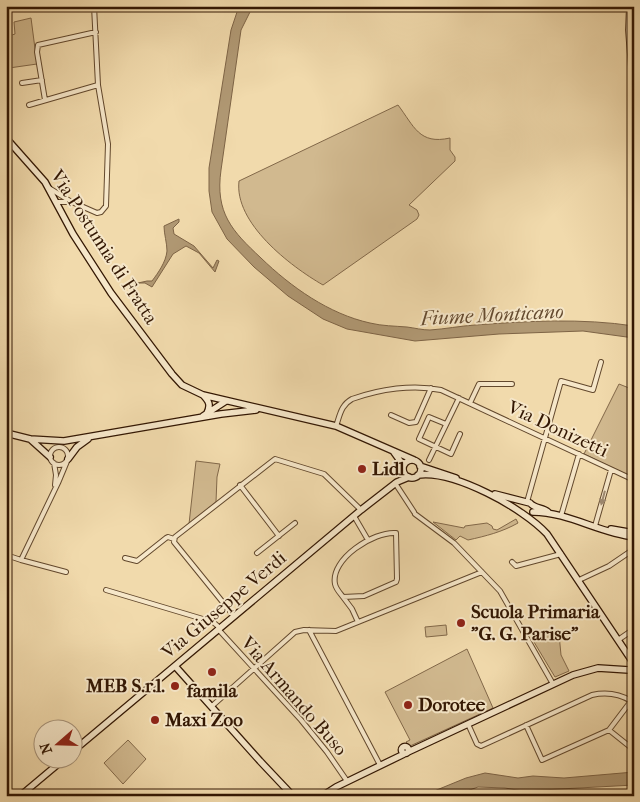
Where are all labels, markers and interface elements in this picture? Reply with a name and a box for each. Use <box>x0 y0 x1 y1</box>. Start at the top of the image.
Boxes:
street label: Via Postumia di Fratta <box>45 165 162 329</box>
water label: Fiume Monticano <box>419 300 564 330</box>
street label: Via Donizetti <box>503 396 612 462</box>
place label: Lidl <box>372 458 405 480</box>
marker: Lidl <box>356 463 368 475</box>
one-way arrow <box>598 491 606 506</box>
street label: Via Giuseppe Verdi <box>157 546 291 664</box>
place label: Scuola Primaria "G. G. Parise" <box>471 601 601 645</box>
marker: Scuola Primaria "G. G. Parise" <box>455 617 467 629</box>
street label: Via Armando Buso <box>236 631 352 760</box>
marker: famila <box>206 666 218 678</box>
place label: MEB S.r.l. <box>85 675 165 697</box>
marker: MEB S.r.l. <box>169 680 181 692</box>
place label: famila <box>186 680 238 702</box>
place label: Dorotee <box>418 694 486 716</box>
marker: Dorotee <box>402 699 414 711</box>
place label: Maxi Zoo <box>164 709 243 731</box>
marker: Maxi Zoo <box>149 714 161 726</box>
north arrow <box>32 720 82 770</box>
text: N <box>36 740 56 756</box>

